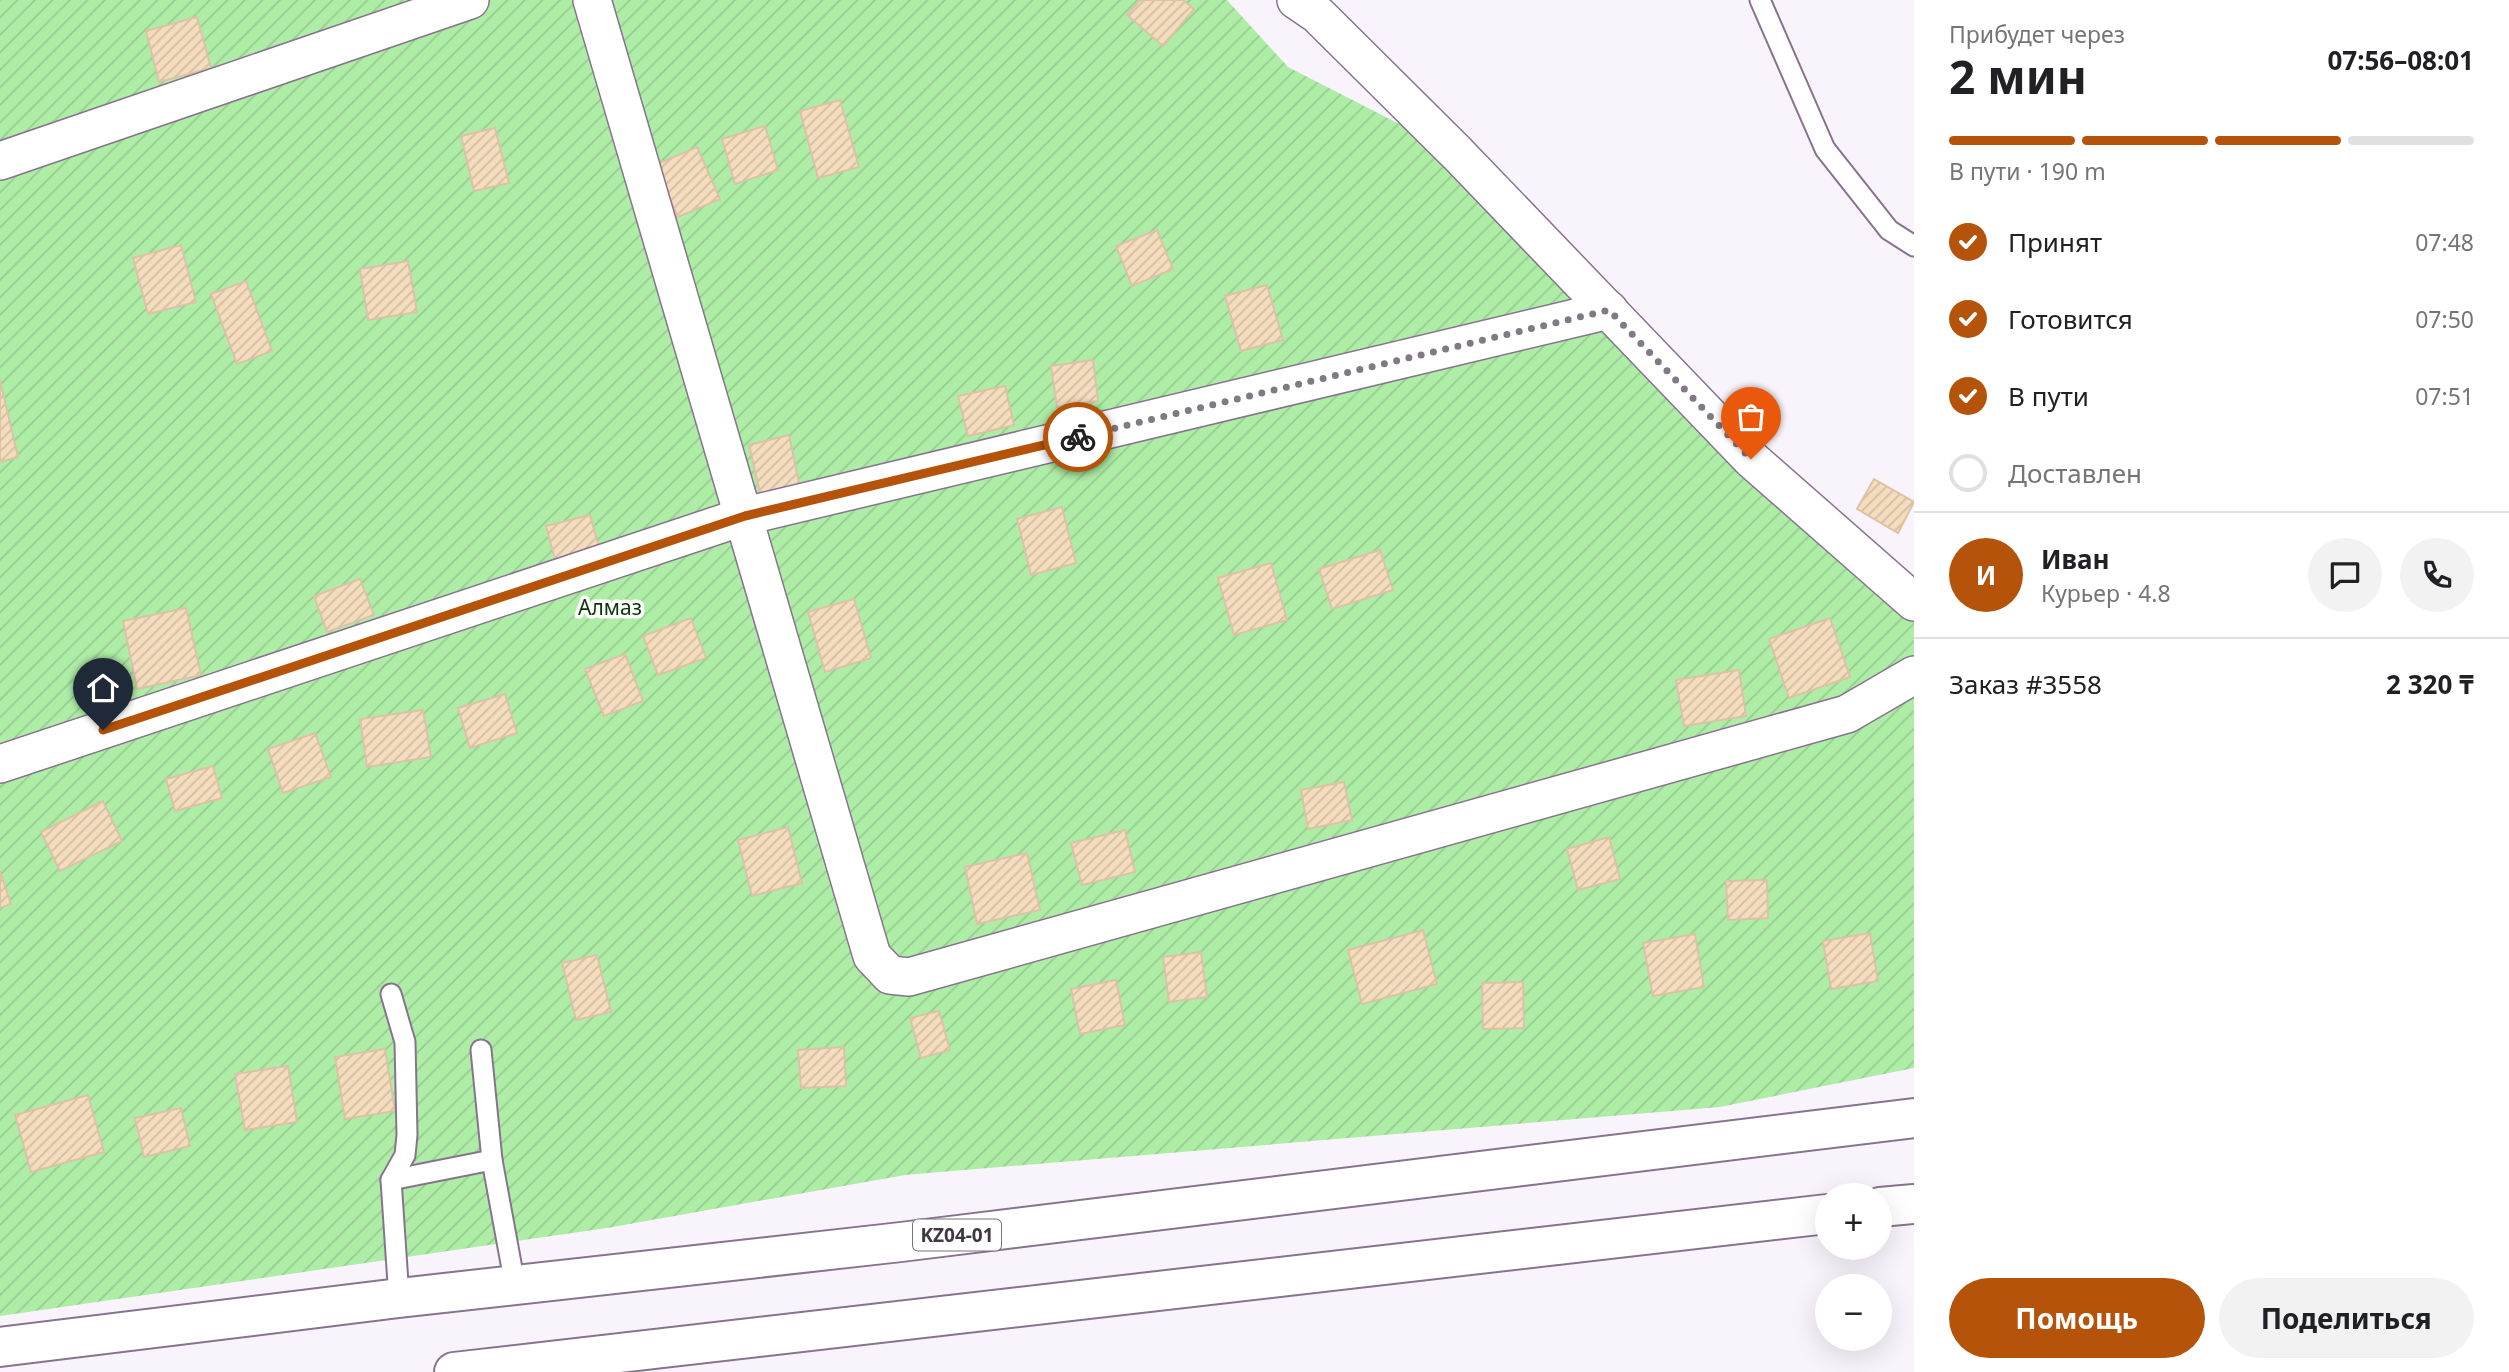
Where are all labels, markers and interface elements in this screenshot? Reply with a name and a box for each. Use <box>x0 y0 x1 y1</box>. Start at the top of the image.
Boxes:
text: Прибудет через <box>1949 18 2125 50</box>
text: 07:56–08:01 <box>2327 42 2474 78</box>
text: 2 мин <box>1949 45 2087 107</box>
text: В пути · 190 m <box>1949 155 2106 187</box>
icon: check <box>1949 223 1987 261</box>
text: Принят <box>2008 224 2102 260</box>
text: 07:48 <box>2415 226 2474 258</box>
icon: check <box>1949 300 1987 338</box>
text: Готовится <box>2008 301 2133 337</box>
text: 07:50 <box>2415 303 2474 335</box>
icon: check <box>1949 377 1987 415</box>
text: В пути <box>2008 378 2089 414</box>
text: 07:51 <box>2415 380 2474 412</box>
pin <box>1721 387 1781 459</box>
icon: bag <box>1732 398 1770 436</box>
courier <box>1043 402 1113 472</box>
icon: bike <box>1059 418 1097 456</box>
text: Доставлен <box>2008 455 2142 491</box>
button: chat <box>2308 538 2382 612</box>
button: phone <box>2400 538 2474 612</box>
text: Иван <box>2041 541 2110 577</box>
text: И <box>1976 557 1996 593</box>
text: Курьер · 4.8 <box>2041 577 2171 609</box>
park label: Алмаз <box>578 593 642 621</box>
pin <box>73 658 133 730</box>
text: Заказ #3558 <box>1949 666 2102 702</box>
text: 2 320 ₸ <box>2386 666 2474 702</box>
icon: home <box>84 669 122 707</box>
map controls <box>1815 1183 1892 1351</box>
button: + <box>1815 1183 1892 1260</box>
road number: KZ04-01 <box>913 1219 1001 1250</box>
button: − <box>1815 1274 1892 1351</box>
button: Помощь <box>1949 1278 2205 1358</box>
button: Поделиться <box>2219 1278 2474 1358</box>

